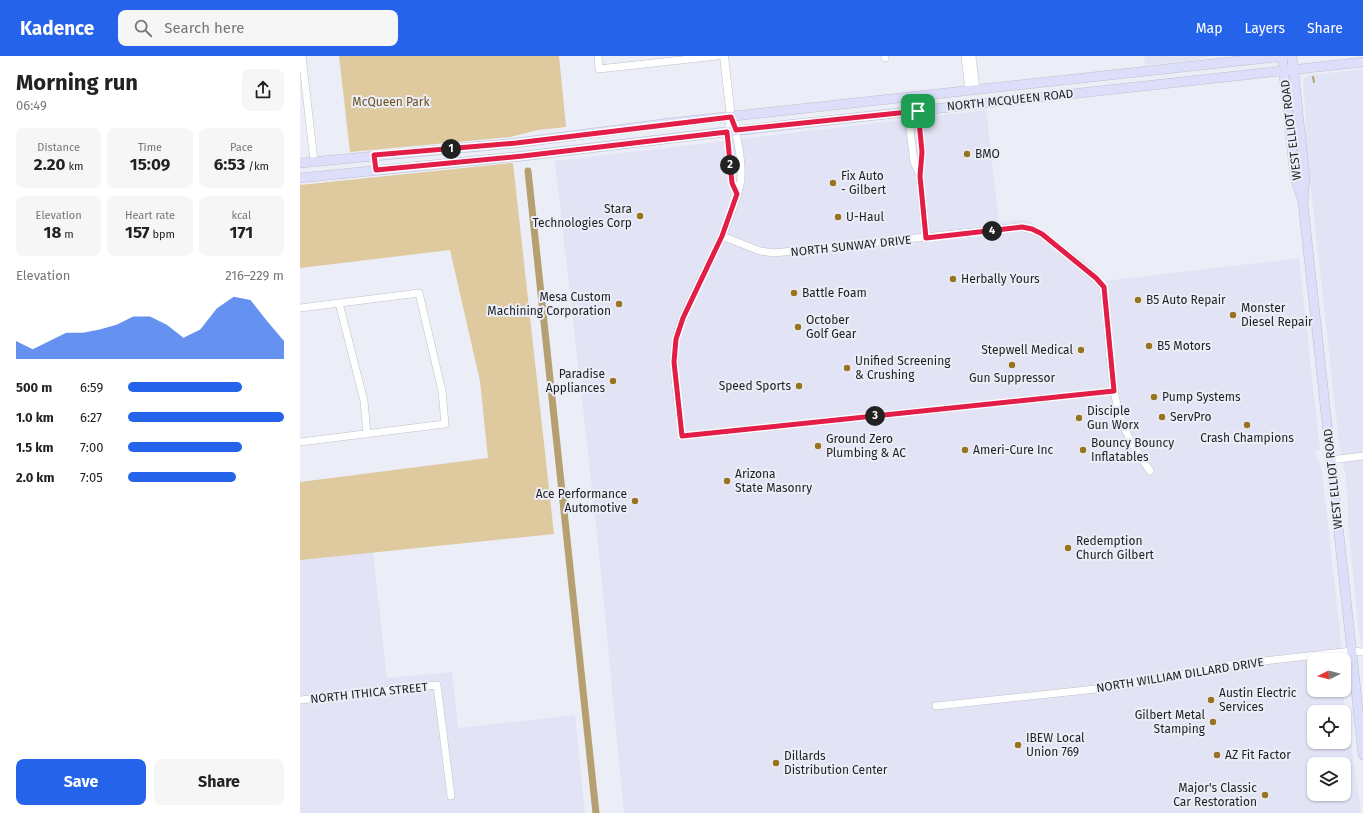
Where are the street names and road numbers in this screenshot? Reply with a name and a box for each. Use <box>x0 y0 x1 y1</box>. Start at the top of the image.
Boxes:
street label: WEST ELLIOT ROAD <box>1278 79 1304 181</box>
street label: NORTH MCQUEEN ROAD <box>946 86 1074 114</box>
street label: NORTH SUNWAY DRIVE <box>790 233 912 259</box>
street label: WEST ELLIOT ROAD <box>1321 428 1345 530</box>
street label: NORTH WILLIAM DILLARD DRIVE <box>1095 655 1265 695</box>
street label: NORTH ITHICA STREET <box>310 680 429 706</box>

